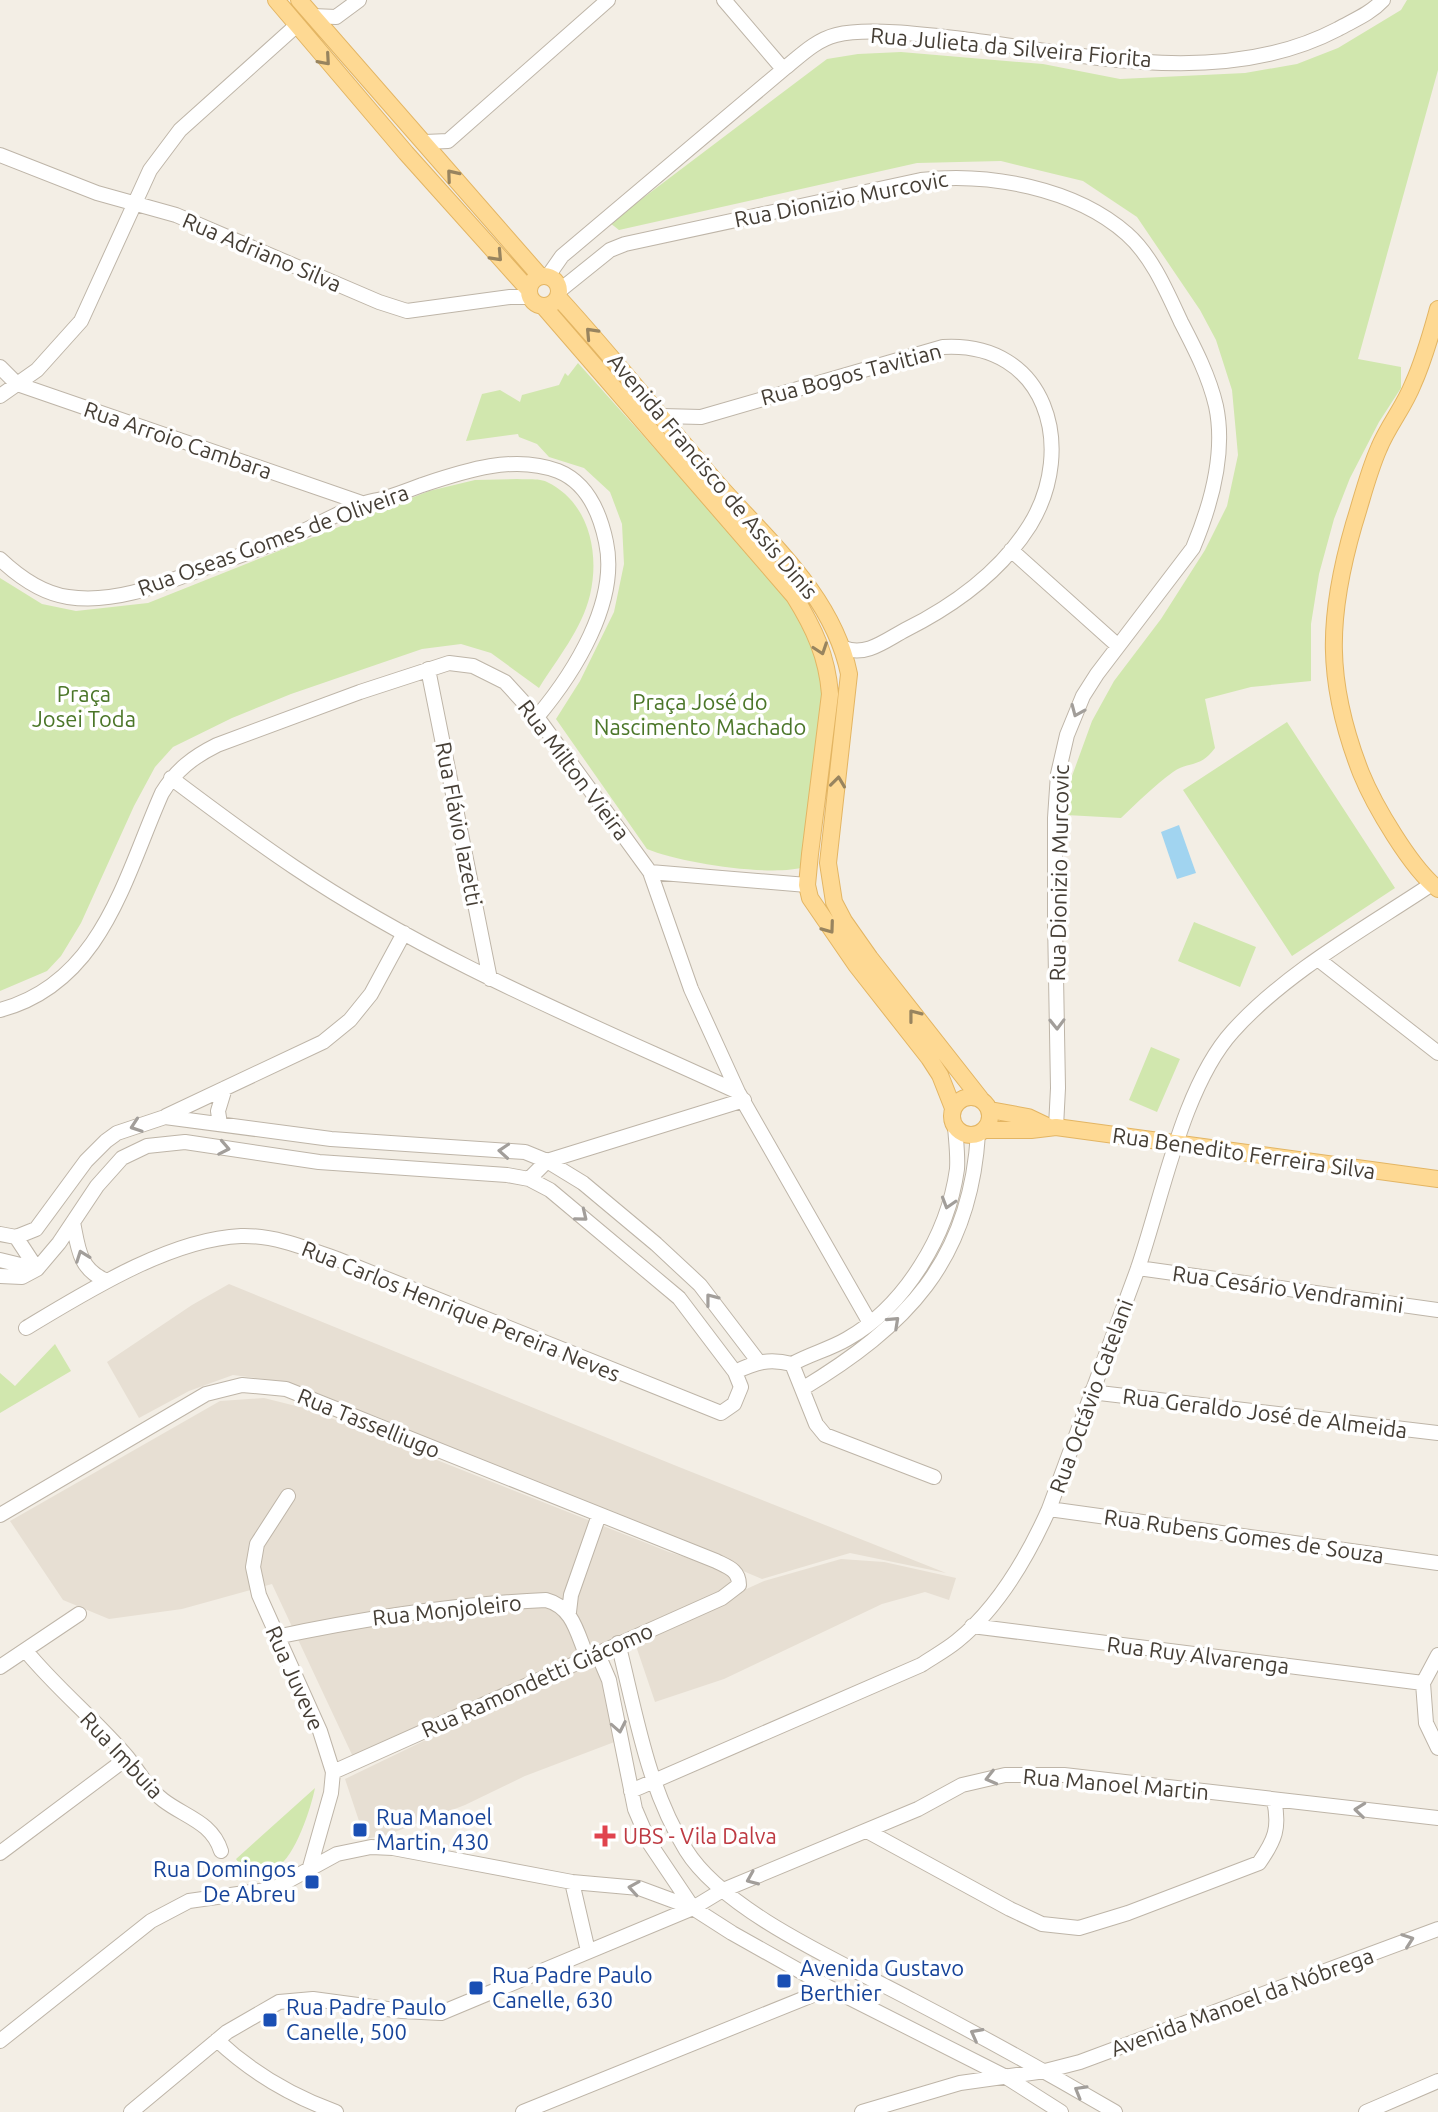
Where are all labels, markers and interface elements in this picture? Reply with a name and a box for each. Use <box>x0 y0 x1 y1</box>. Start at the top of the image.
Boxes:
street label: Rua Julieta da Silveira Fiorita <box>869 22 1153 71</box>
one-way arrow <box>316 51 330 65</box>
street label: Rua Dionizio Murcovic <box>732 166 950 231</box>
one-way arrow <box>447 169 462 184</box>
street label: Rua Adriano Silva <box>179 207 345 296</box>
one-way arrow <box>487 246 501 261</box>
one-way arrow <box>586 328 601 342</box>
street label: Rua Bogos Tavitian <box>758 337 944 410</box>
street label: Avenida Francisco de Assis Dinis <box>603 348 823 603</box>
street label: Rua Arroio Cambara <box>81 396 276 483</box>
street label: Rua Oseas Gomes de Oliveira <box>134 479 412 600</box>
one-way arrow <box>812 641 828 655</box>
park label: Praça Josei Toda <box>32 681 136 731</box>
park label: Praça José do Nascimento Machado <box>594 689 806 739</box>
street label: Rua Milton Vieira <box>514 695 635 845</box>
one-way arrow <box>1071 703 1087 717</box>
street label: Rua Flávio Iazetti <box>431 740 488 908</box>
street label: Rua Dionizio Murcovic <box>1044 764 1073 982</box>
one-way arrow <box>829 775 846 789</box>
one-way arrow <box>819 919 833 934</box>
one-way arrow <box>909 1009 923 1024</box>
one-way arrow <box>1048 1018 1066 1031</box>
one-way arrow <box>129 1117 143 1133</box>
street label: Rua Benedito Ferreira Silva <box>1111 1122 1377 1183</box>
one-way arrow <box>217 1139 230 1156</box>
one-way arrow <box>497 1143 510 1160</box>
one-way arrow <box>941 1196 957 1210</box>
one-way arrow <box>573 1206 588 1220</box>
street label: Rua Carlos Henrique Pereira Neves <box>298 1235 624 1386</box>
one-way arrow <box>75 1250 92 1264</box>
street label: Rua Cesário Vendramini <box>1171 1260 1405 1317</box>
one-way arrow <box>707 1293 721 1308</box>
street label: Rua Octávio Catelani <box>1044 1296 1137 1496</box>
one-way arrow <box>885 1317 899 1331</box>
street label: Rua Tasselliugo <box>294 1383 444 1463</box>
street label: Rua Geraldo José de Almeida <box>1121 1383 1409 1442</box>
street label: Rua Rubens Gomes de Souza <box>1102 1503 1386 1568</box>
street label: Rua Monjoleiro <box>371 1589 523 1630</box>
street label: Rua Ramondetti Giácomo <box>417 1617 656 1742</box>
street label: Rua Juveve <box>261 1622 330 1734</box>
street label: Rua Ruy Alvarenga <box>1105 1631 1291 1678</box>
street label: Rua Imbuia <box>76 1706 169 1803</box>
one-way arrow <box>610 1719 627 1733</box>
street label: Rua Manoel Martin <box>1022 1763 1210 1804</box>
one-way arrow <box>984 1769 998 1786</box>
one-way arrow <box>1354 1801 1367 1818</box>
place label: Rua Manoel Martin, 430 <box>376 1804 493 1854</box>
marker: Rua Manoel Martin, 430 <box>351 1821 369 1839</box>
place label: UBS - Vila Dalva <box>623 1823 777 1848</box>
marker: UBS - Vila Dalva <box>594 1825 616 1847</box>
place label: Rua Domingos De Abreu <box>153 1856 296 1906</box>
one-way arrow <box>746 1869 760 1885</box>
marker: Rua Domingos De Abreu <box>303 1873 321 1891</box>
one-way arrow <box>627 1881 641 1898</box>
one-way arrow <box>1400 1933 1414 1950</box>
street label: Avenida Manoel da Nóbrega <box>1107 1942 1377 2061</box>
place label: Avenida Gustavo Berthier <box>800 1955 964 2005</box>
place label: Rua Padre Paulo Canelle, 630 <box>492 1962 653 2012</box>
marker: Avenida Gustavo Berthier <box>775 1972 793 1990</box>
marker: Rua Padre Paulo Canelle, 630 <box>467 1979 485 1997</box>
place label: Rua Padre Paulo Canelle, 500 <box>286 1994 447 2044</box>
marker: Rua Padre Paulo Canelle, 500 <box>261 2011 279 2029</box>
one-way arrow <box>970 2028 985 2043</box>
one-way arrow <box>1074 2085 1089 2101</box>

